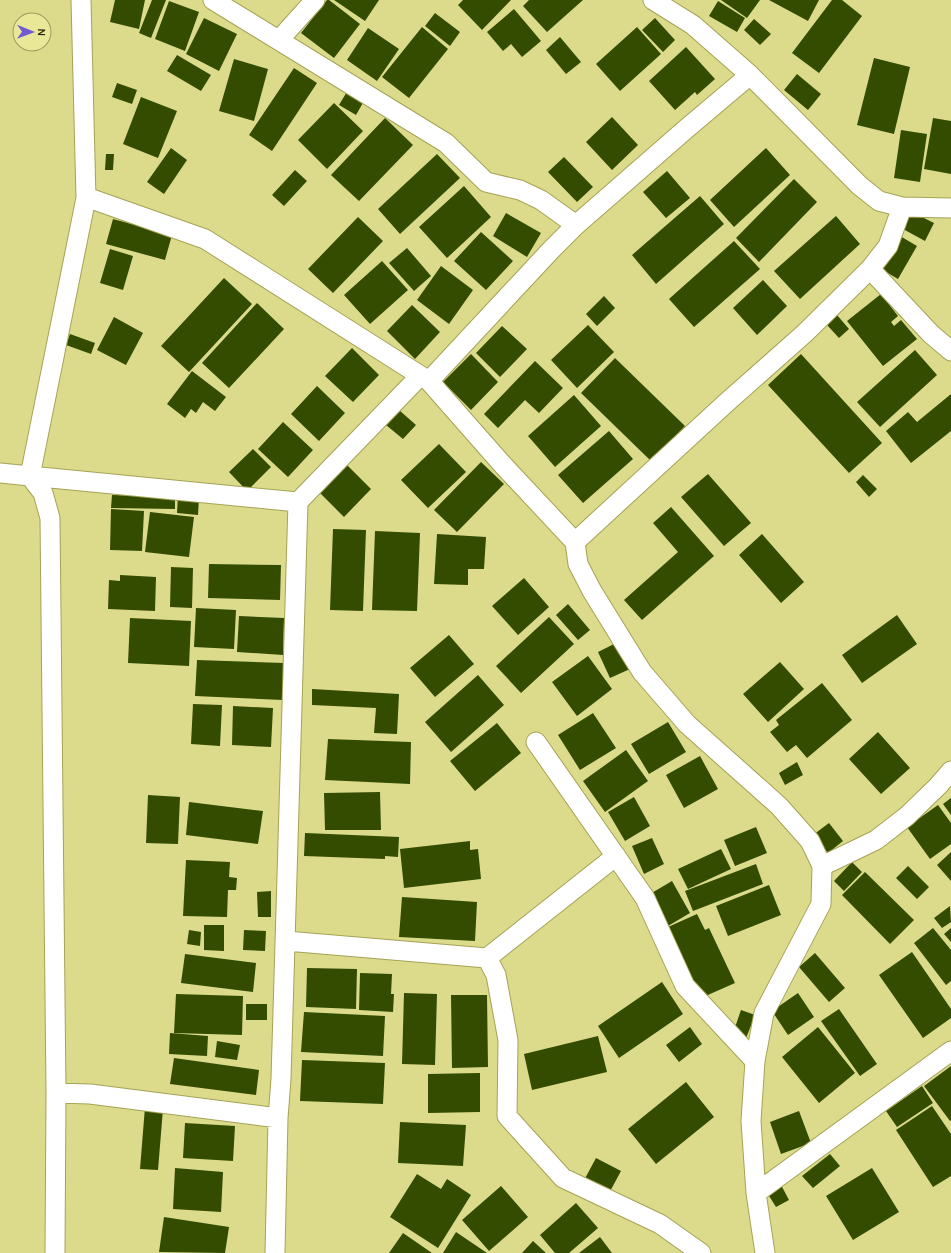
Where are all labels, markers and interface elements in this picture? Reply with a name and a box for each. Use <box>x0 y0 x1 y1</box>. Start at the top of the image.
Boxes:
north arrow <box>12 12 52 52</box>
text: N <box>35 28 48 36</box>

